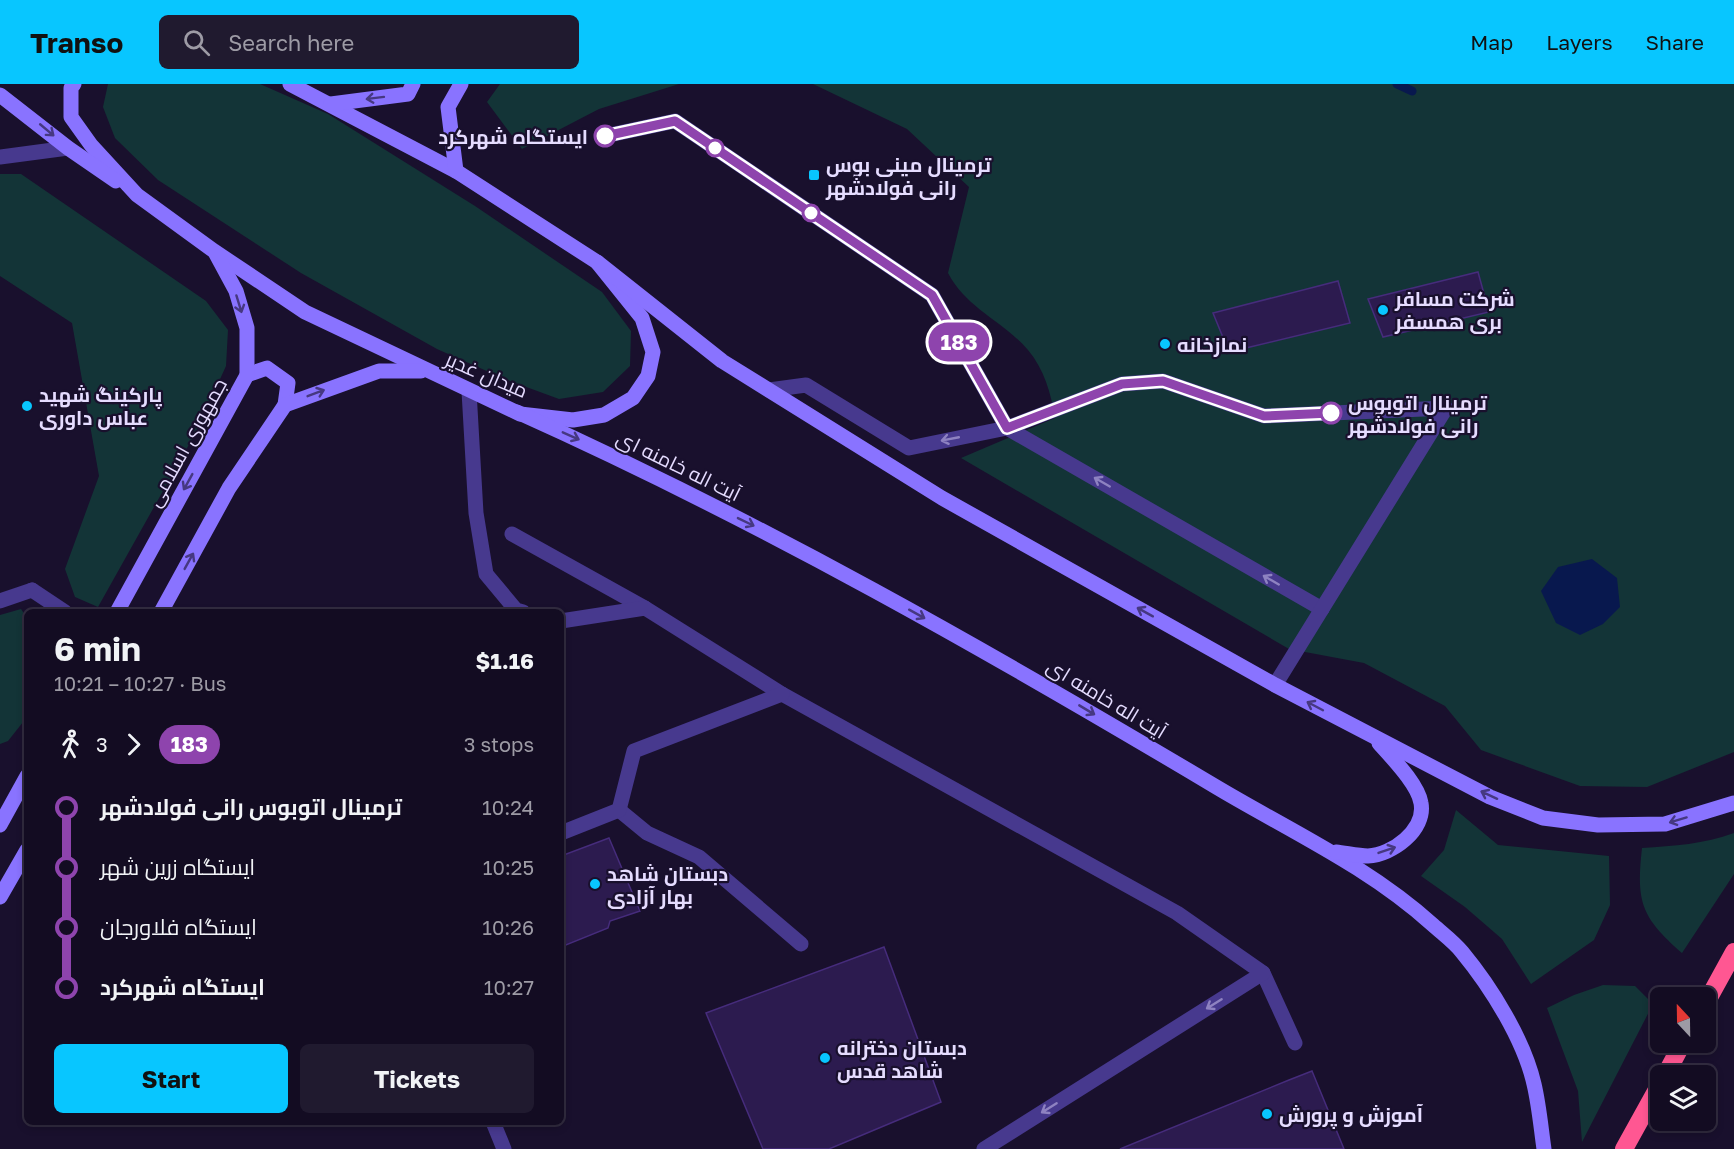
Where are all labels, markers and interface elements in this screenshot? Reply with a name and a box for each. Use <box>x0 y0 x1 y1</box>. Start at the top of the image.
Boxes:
search box <box>159 15 579 69</box>
text: Transo <box>30 26 123 59</box>
icon: search <box>180 26 213 59</box>
text: Search here <box>228 29 354 56</box>
text: Map <box>1470 29 1513 55</box>
text: Layers <box>1546 29 1613 55</box>
text: Share <box>1646 29 1704 55</box>
one-way arrow <box>366 93 386 104</box>
one-way arrow <box>39 123 54 137</box>
place label: ایستگاه شهرکرد <box>438 124 588 150</box>
marker: ایستگاه شهرکرد <box>594 125 616 147</box>
unlabelled marker <box>706 139 724 157</box>
place label: ترمینال مینی بوس رانی فولادشهر <box>825 152 992 201</box>
marker: ترمینال مینی بوس رانی فولادشهر <box>807 168 821 182</box>
unlabelled marker <box>802 204 820 222</box>
place label: شرکت مسافر بری همسفر <box>1394 286 1515 334</box>
one-way arrow <box>235 294 246 313</box>
marker: شرکت مسافر بری همسفر <box>1376 303 1390 317</box>
line badge: 183 <box>924 322 994 362</box>
text: 183 <box>940 329 978 355</box>
place label: نمازخانه <box>1177 332 1247 357</box>
marker: نمازخانه <box>1158 337 1172 351</box>
street label: میدان غدیر <box>441 346 532 404</box>
street label: جمهوری اسلامی <box>141 373 233 512</box>
place label: پارکینگ شهید عباس داوری <box>39 382 162 430</box>
one-way arrow <box>306 387 324 398</box>
place label: ترمینال اتوبوس رانی فولادشهر <box>1347 390 1488 439</box>
marker: پارکینگ شهید عباس داوری <box>20 399 34 413</box>
marker: ترمینال اتوبوس رانی فولادشهر <box>1320 402 1342 424</box>
street label: آیت اله خامنه ای <box>612 425 746 507</box>
one-way arrow <box>561 431 579 443</box>
one-way arrow <box>940 434 960 445</box>
one-way arrow <box>182 473 193 491</box>
one-way arrow <box>1094 476 1111 488</box>
one-way arrow <box>736 516 754 528</box>
one-way arrow <box>183 553 195 570</box>
one-way arrow <box>1263 573 1280 585</box>
one-way arrow <box>1136 606 1154 617</box>
one-way arrow <box>909 609 926 621</box>
text: 6 min <box>54 629 141 668</box>
text: $1.16 <box>476 647 534 674</box>
street label: آیت اله خامنه ای <box>1042 653 1172 745</box>
text: 10:21 – 10:27 · Bus <box>54 671 226 695</box>
one-way arrow <box>1306 700 1324 712</box>
one-way arrow <box>1078 705 1095 717</box>
icon: walk <box>54 728 87 761</box>
icon: forward <box>117 728 150 761</box>
text: 183 <box>171 731 208 757</box>
text: 3 <box>96 732 108 756</box>
text: 3 stops <box>464 732 534 756</box>
one-way arrow <box>1480 789 1498 801</box>
text: ترمینال اتوبوس رانی فولادشهر <box>100 793 402 820</box>
text: 10:24 <box>482 795 534 819</box>
one-way arrow <box>1669 815 1688 826</box>
one-way arrow <box>1377 843 1396 854</box>
text: ایستگاه زرین شهر <box>100 853 255 880</box>
text: 10:25 <box>483 855 534 879</box>
place label: دبستان شاهد بهار آزادی <box>607 861 728 910</box>
marker: دبستان شاهد بهار آزادی <box>588 877 602 891</box>
text: ایستگاه فلاورجان <box>100 913 257 940</box>
text: 10:26 <box>482 915 534 939</box>
text: ایستگاه شهرکرد <box>100 973 265 1000</box>
text: 10:27 <box>484 975 534 999</box>
north arrow <box>1650 987 1716 1053</box>
map controls <box>1650 987 1716 1131</box>
one-way arrow <box>1206 999 1223 1011</box>
place label: دبستان دخترانه شاهد قدس <box>837 1035 967 1083</box>
button: Start <box>54 1044 288 1113</box>
button: Tickets <box>300 1044 534 1113</box>
marker: دبستان دخترانه شاهد قدس <box>818 1051 832 1065</box>
button: layers <box>1650 1065 1716 1131</box>
one-way arrow <box>1040 1102 1057 1115</box>
place label: آموزش و پرورش <box>1279 1102 1424 1129</box>
marker: آموزش و پرورش <box>1260 1107 1274 1121</box>

